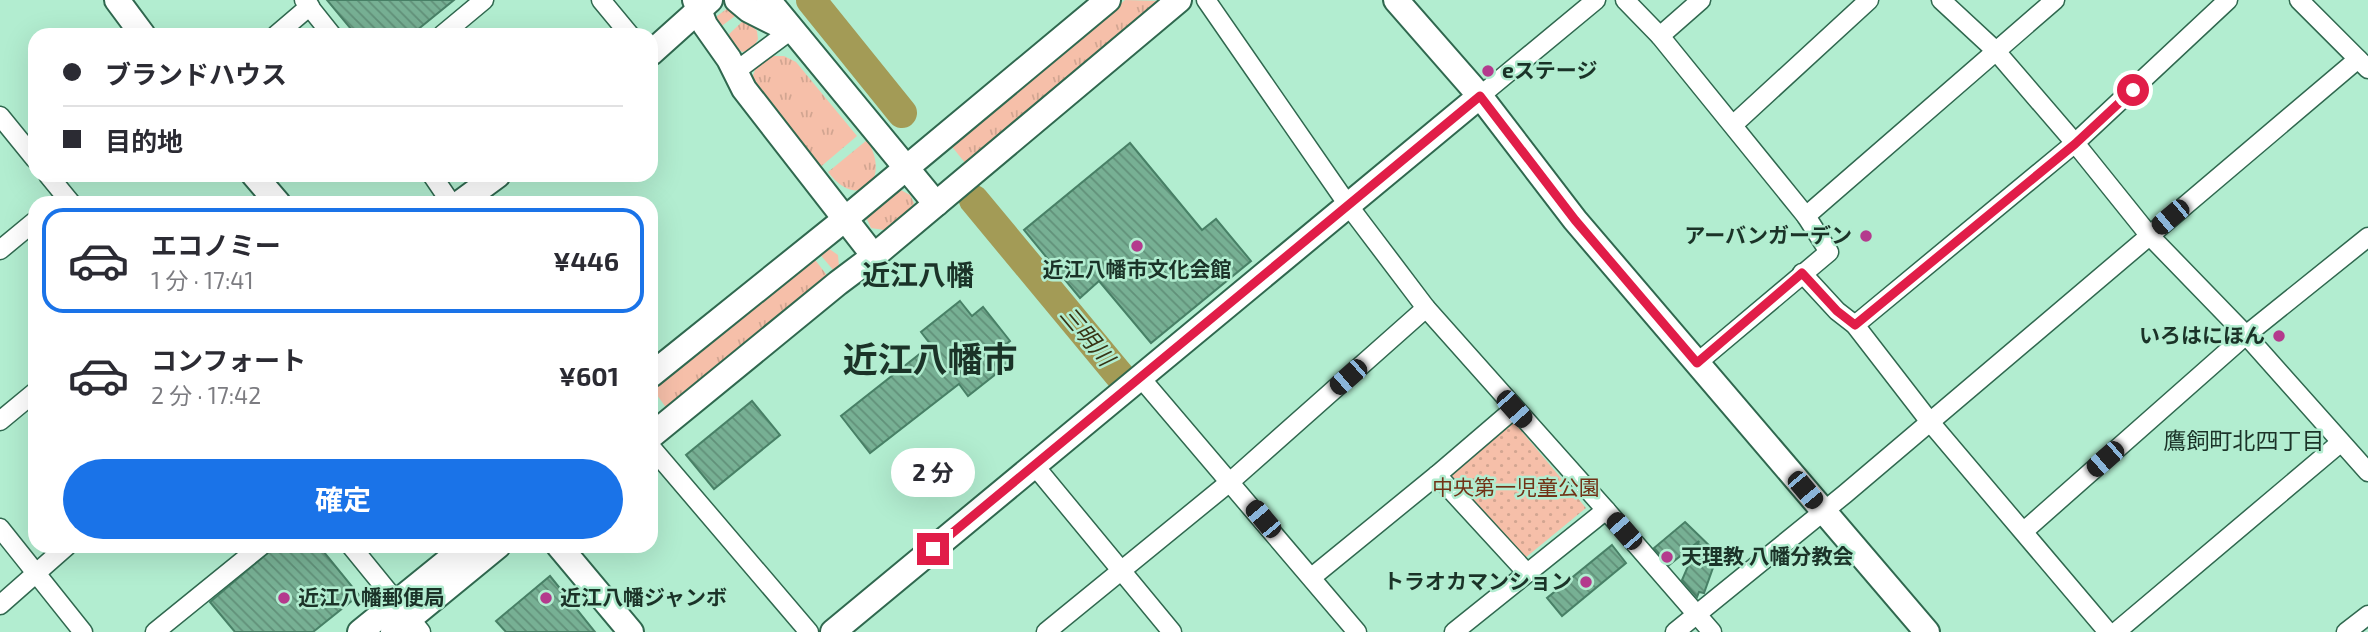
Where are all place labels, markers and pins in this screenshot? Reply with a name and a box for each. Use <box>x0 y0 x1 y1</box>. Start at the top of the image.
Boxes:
place label: eステージ <box>1502 57 1597 82</box>
marker: eステージ <box>1480 63 1496 79</box>
place label: アーバンガーデン <box>1684 222 1852 247</box>
marker: アーバンガーデン <box>1858 228 1874 244</box>
marker: 近江八幡市文化会館 <box>1129 238 1145 254</box>
place label: 近江八幡市文化会館 <box>1043 256 1232 281</box>
place label: いろはにほん <box>2139 322 2265 347</box>
marker: いろはにほん <box>2271 328 2287 344</box>
place label: 天理教 八幡分教会 <box>1681 543 1854 568</box>
marker: 天理教 八幡分教会 <box>1659 549 1675 565</box>
place label: トラオカマンション <box>1383 568 1572 593</box>
marker: トラオカマンション <box>1578 574 1594 590</box>
place label: 近江八幡郵便局 <box>298 584 445 609</box>
place label: 近江八幡ジャンボ <box>560 584 727 609</box>
marker: 近江八幡郵便局 <box>276 590 292 606</box>
marker: 近江八幡ジャンボ <box>538 590 554 606</box>

